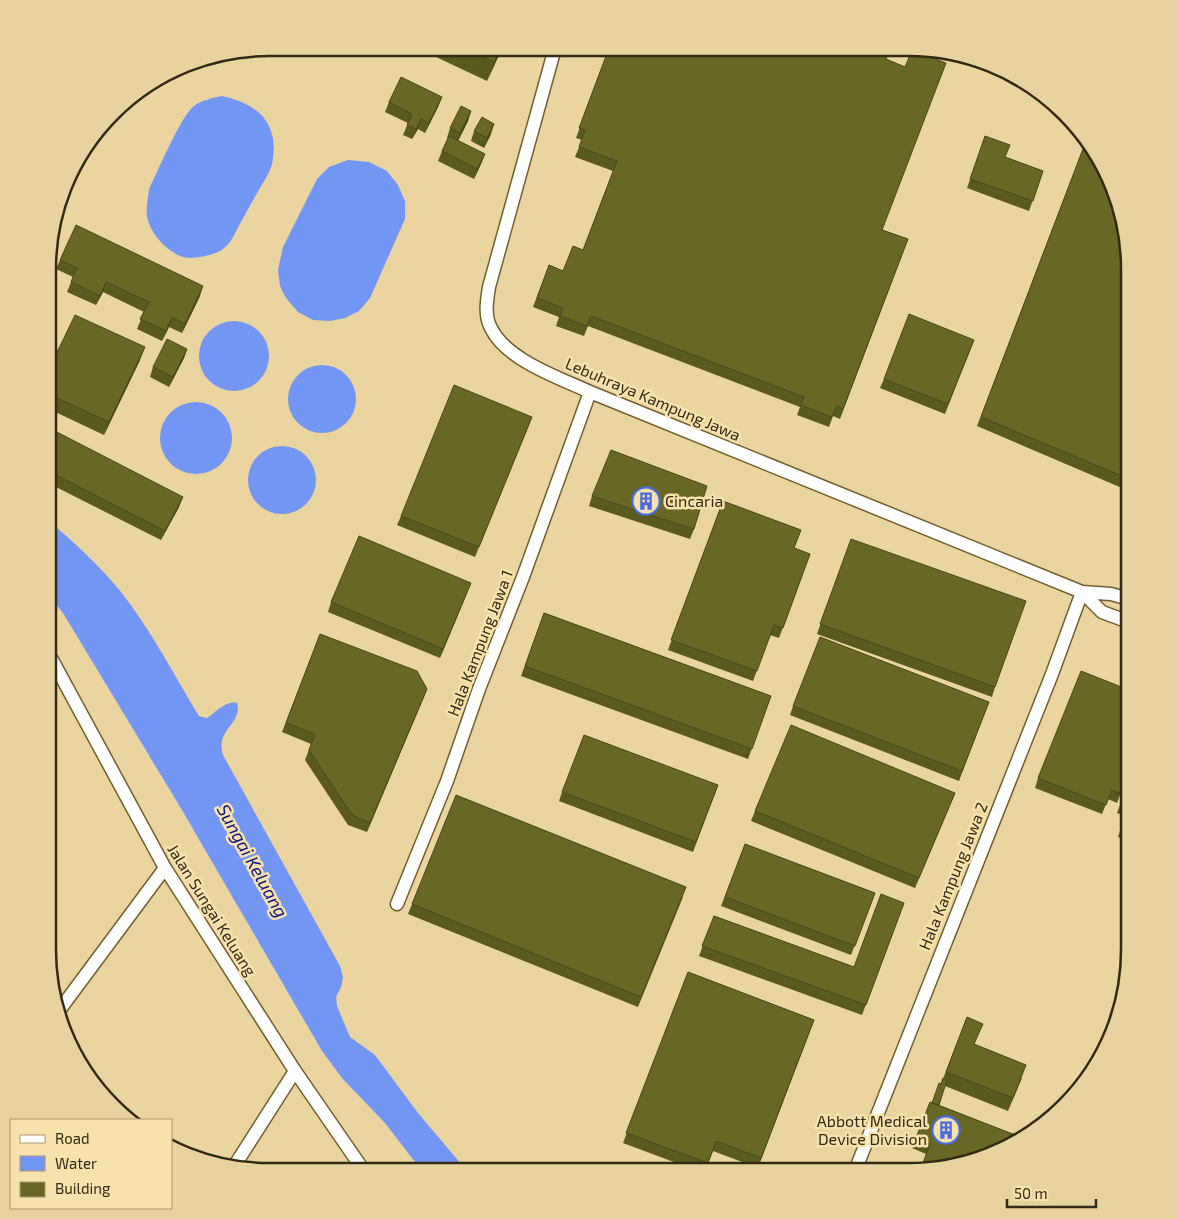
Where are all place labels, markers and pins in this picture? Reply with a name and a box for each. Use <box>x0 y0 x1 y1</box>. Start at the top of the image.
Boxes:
building icon: Cincaria <box>631 486 661 516</box>
place label: Cincaria <box>665 491 723 510</box>
place label: Abbott Medical Device Division <box>817 1111 927 1148</box>
building icon: Abbott Medical Device Division <box>931 1115 961 1145</box>

